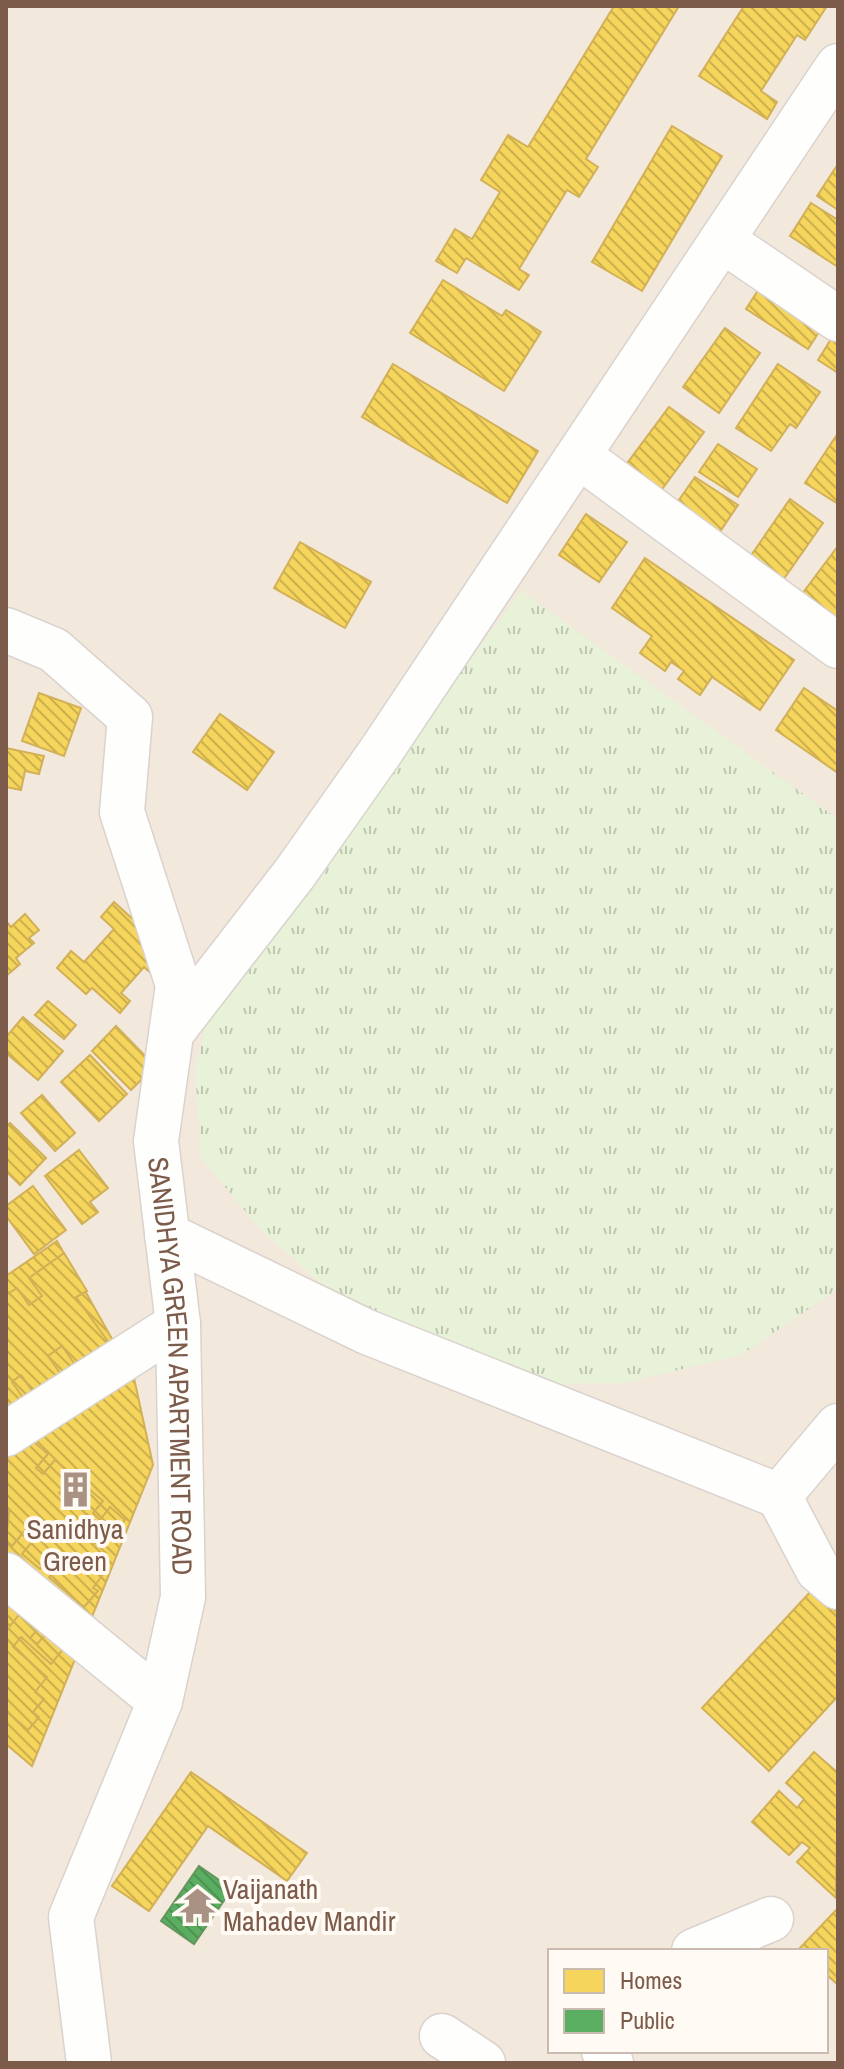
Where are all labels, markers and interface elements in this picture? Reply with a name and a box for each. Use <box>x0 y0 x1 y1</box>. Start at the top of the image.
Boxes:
street label: SANIDHYA GREEN APARTMENT ROAD <box>139 1155 202 1576</box>
building icon: Sanidhya Green <box>56 1470 94 1508</box>
place label: Sanidhya Green <box>26 1510 124 1580</box>
place label: Vaijanath Mahadev Mandir <box>223 1870 396 1940</box>
temple icon: Vaijanath Mahadev Mandir <box>178 1886 216 1924</box>
legend <box>548 1949 828 2053</box>
text: Homes <box>620 1964 682 1996</box>
text: Public <box>620 2004 675 2036</box>

